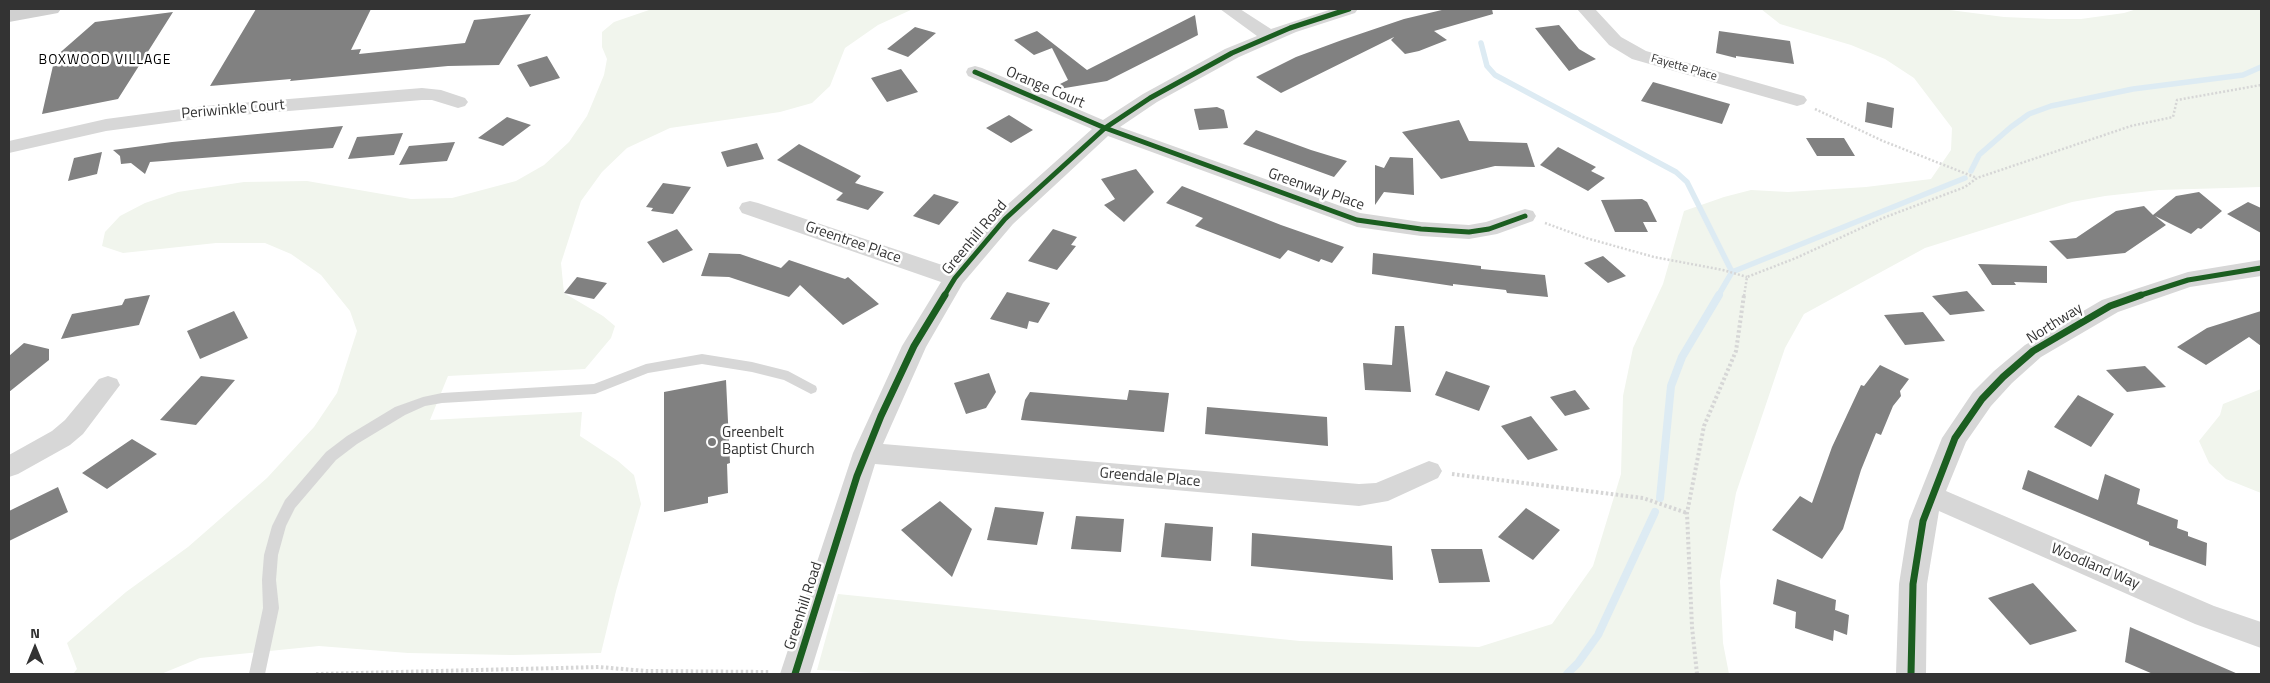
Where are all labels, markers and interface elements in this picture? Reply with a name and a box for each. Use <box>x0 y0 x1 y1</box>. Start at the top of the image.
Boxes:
street label: Fayette Place <box>1649 52 1719 84</box>
district label: BOXWOOD VILLAGE <box>37 53 173 69</box>
street label: Orange Court <box>1003 63 1087 113</box>
street label: Periwinkle Court <box>181 97 285 123</box>
street label: Greenway Place <box>1265 165 1367 215</box>
street label: Greenhill Road <box>939 197 1011 279</box>
street label: Greentree Place <box>803 218 903 268</box>
street label: Northway <box>2024 300 2086 348</box>
place label: Greenbelt Baptist Church <box>722 424 815 459</box>
marker: Greenbelt Baptist Church <box>706 436 718 448</box>
street label: Greendale Place <box>1099 465 1201 491</box>
street label: Woodland Way <box>2048 540 2142 594</box>
street label: Greenhill Road <box>781 560 827 652</box>
text: N <box>30 622 40 643</box>
north arrow <box>10 623 60 673</box>

